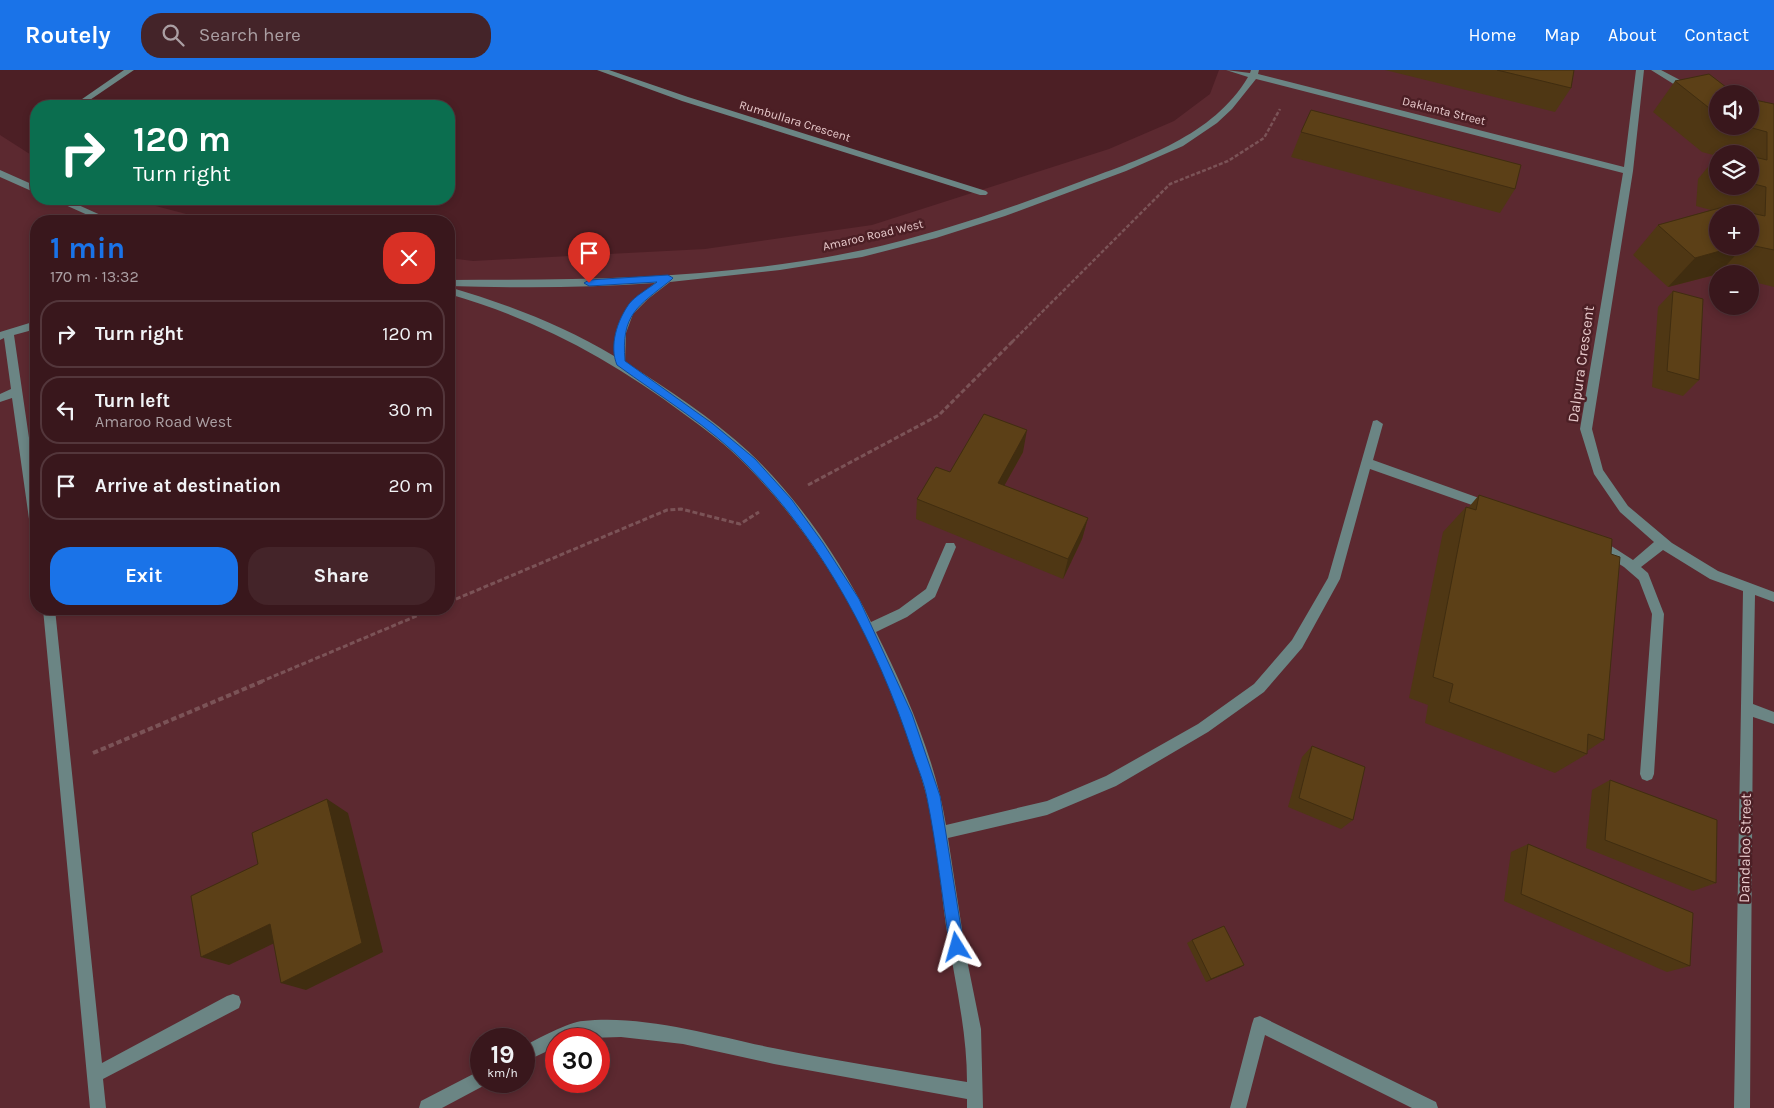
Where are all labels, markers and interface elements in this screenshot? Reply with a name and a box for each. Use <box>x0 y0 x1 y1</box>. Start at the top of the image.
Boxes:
search box <box>141 13 491 58</box>
text: Routely <box>25 21 111 49</box>
icon: search <box>159 21 187 49</box>
text: Search here <box>199 24 301 46</box>
text: Home <box>1468 24 1516 46</box>
text: Map <box>1544 24 1580 46</box>
text: About <box>1608 24 1657 46</box>
text: Contact <box>1685 24 1749 46</box>
map controls <box>1709 85 1759 315</box>
button: sound <box>1709 85 1759 135</box>
street label: Daklanta Street <box>1401 94 1488 128</box>
street label: Rumbullara Crescent <box>738 97 853 145</box>
text: 120 m <box>133 119 231 160</box>
icon: right <box>50 120 115 185</box>
button: layers <box>1709 145 1759 195</box>
text: Turn right <box>133 161 231 187</box>
button: + <box>1709 205 1759 255</box>
street label: Amaroo Road West <box>821 217 925 253</box>
text: 1 min <box>50 230 125 266</box>
button: close <box>383 232 435 284</box>
pin <box>568 232 610 283</box>
icon: arrive <box>575 239 603 267</box>
button: − <box>1709 265 1759 315</box>
text: 170 m · 13:32 <box>50 267 139 286</box>
street label: Dalpura Crescent <box>1564 304 1598 424</box>
icon: right <box>52 320 80 348</box>
text: Turn right <box>95 323 184 345</box>
text: 120 m <box>382 323 433 345</box>
text: Turn left <box>95 390 170 412</box>
icon: left <box>52 396 80 424</box>
text: 30 m <box>388 399 433 421</box>
text: Amaroo Road West <box>95 412 232 431</box>
icon: arrive <box>52 472 80 500</box>
text: Arrive at destination <box>95 475 281 497</box>
text: 20 m <box>388 475 433 497</box>
button: Exit <box>50 547 238 605</box>
button: Share <box>248 547 435 605</box>
street label: Dandaloo Street <box>1735 793 1755 903</box>
position arrow <box>930 920 982 972</box>
speed limit sign: 30 <box>545 1028 610 1093</box>
text: 19 <box>490 1040 515 1069</box>
text: km/h <box>487 1066 518 1080</box>

